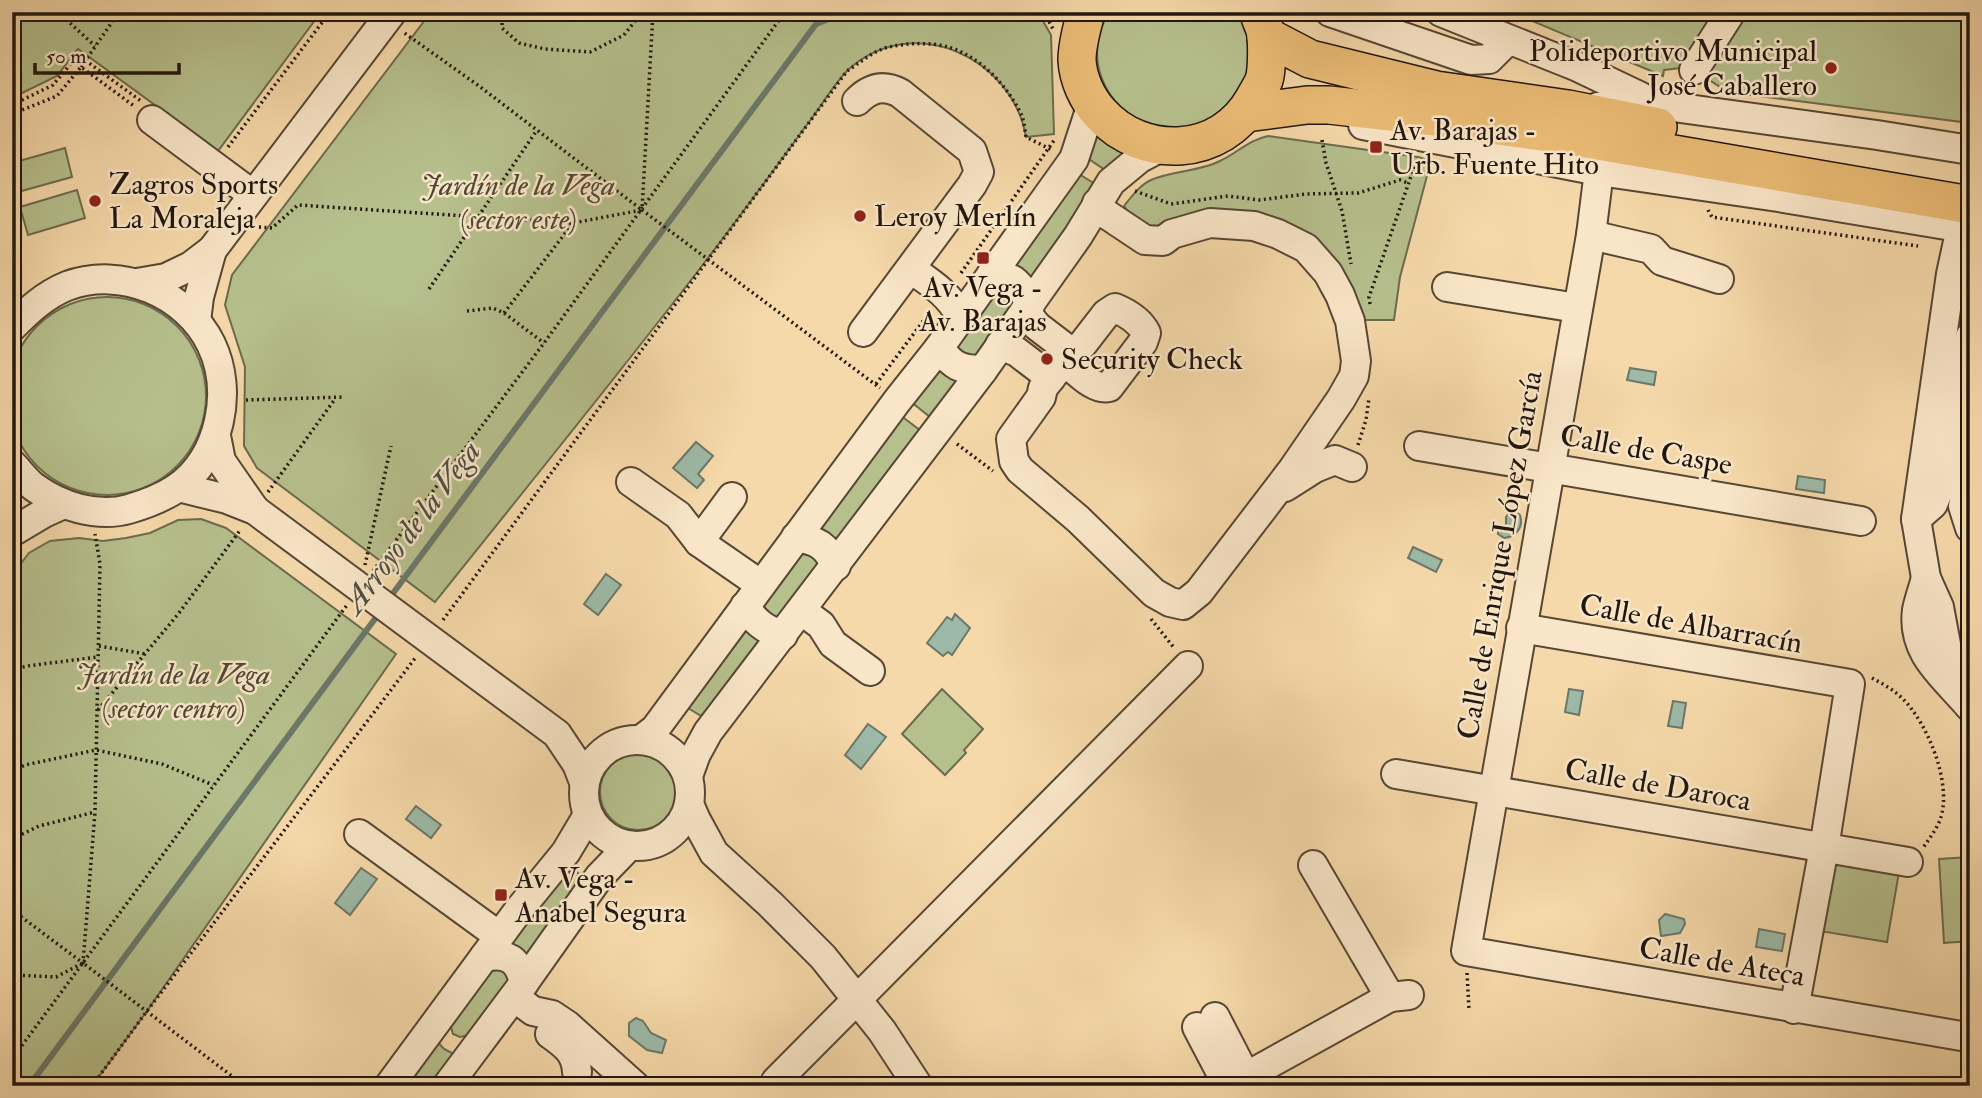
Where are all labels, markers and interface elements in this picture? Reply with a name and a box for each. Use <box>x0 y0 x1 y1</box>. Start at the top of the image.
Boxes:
scale bar <box>35 32 178 76</box>
place label: Polideportivo Municipal José Caballero <box>1529 33 1817 104</box>
text: 50 m <box>46 43 87 70</box>
marker: Polideportivo Municipal José Caballero <box>1823 60 1839 76</box>
place label: Av. Barajas - Urb. Fuente Hito <box>1389 112 1599 183</box>
marker: Av. Barajas - Urb. Fuente Hito <box>1368 139 1384 155</box>
place label: Zagros Sports La Moraleja <box>109 166 278 237</box>
park label: Jardín de la Vega (sector este) <box>421 167 615 238</box>
marker: Zagros Sports La Moraleja <box>87 193 103 209</box>
place label: Leroy Merlín <box>874 198 1036 235</box>
marker: Leroy Merlín <box>852 208 868 224</box>
marker: Av. Vega - Av. Barajas <box>975 250 991 266</box>
place label: Av. Vega - Av. Barajas <box>918 269 1047 340</box>
place label: Security Check <box>1061 341 1243 378</box>
marker: Security Check <box>1039 351 1055 367</box>
street label: Calle de Enrique López García <box>1449 367 1551 742</box>
street label: Calle de Caspe <box>1557 417 1735 483</box>
water label: Arroyo de la Vega <box>332 433 490 624</box>
street label: Calle de Albarracín <box>1577 586 1805 662</box>
park label: Jardín de la Vega (sector centro) <box>76 656 270 727</box>
street label: Calle de Daroca <box>1562 750 1755 820</box>
place label: Av. Vega - Anabel Segura <box>514 860 687 931</box>
marker: Av. Vega - Anabel Segura <box>493 887 509 903</box>
street label: Calle de Ateca <box>1636 929 1808 995</box>

